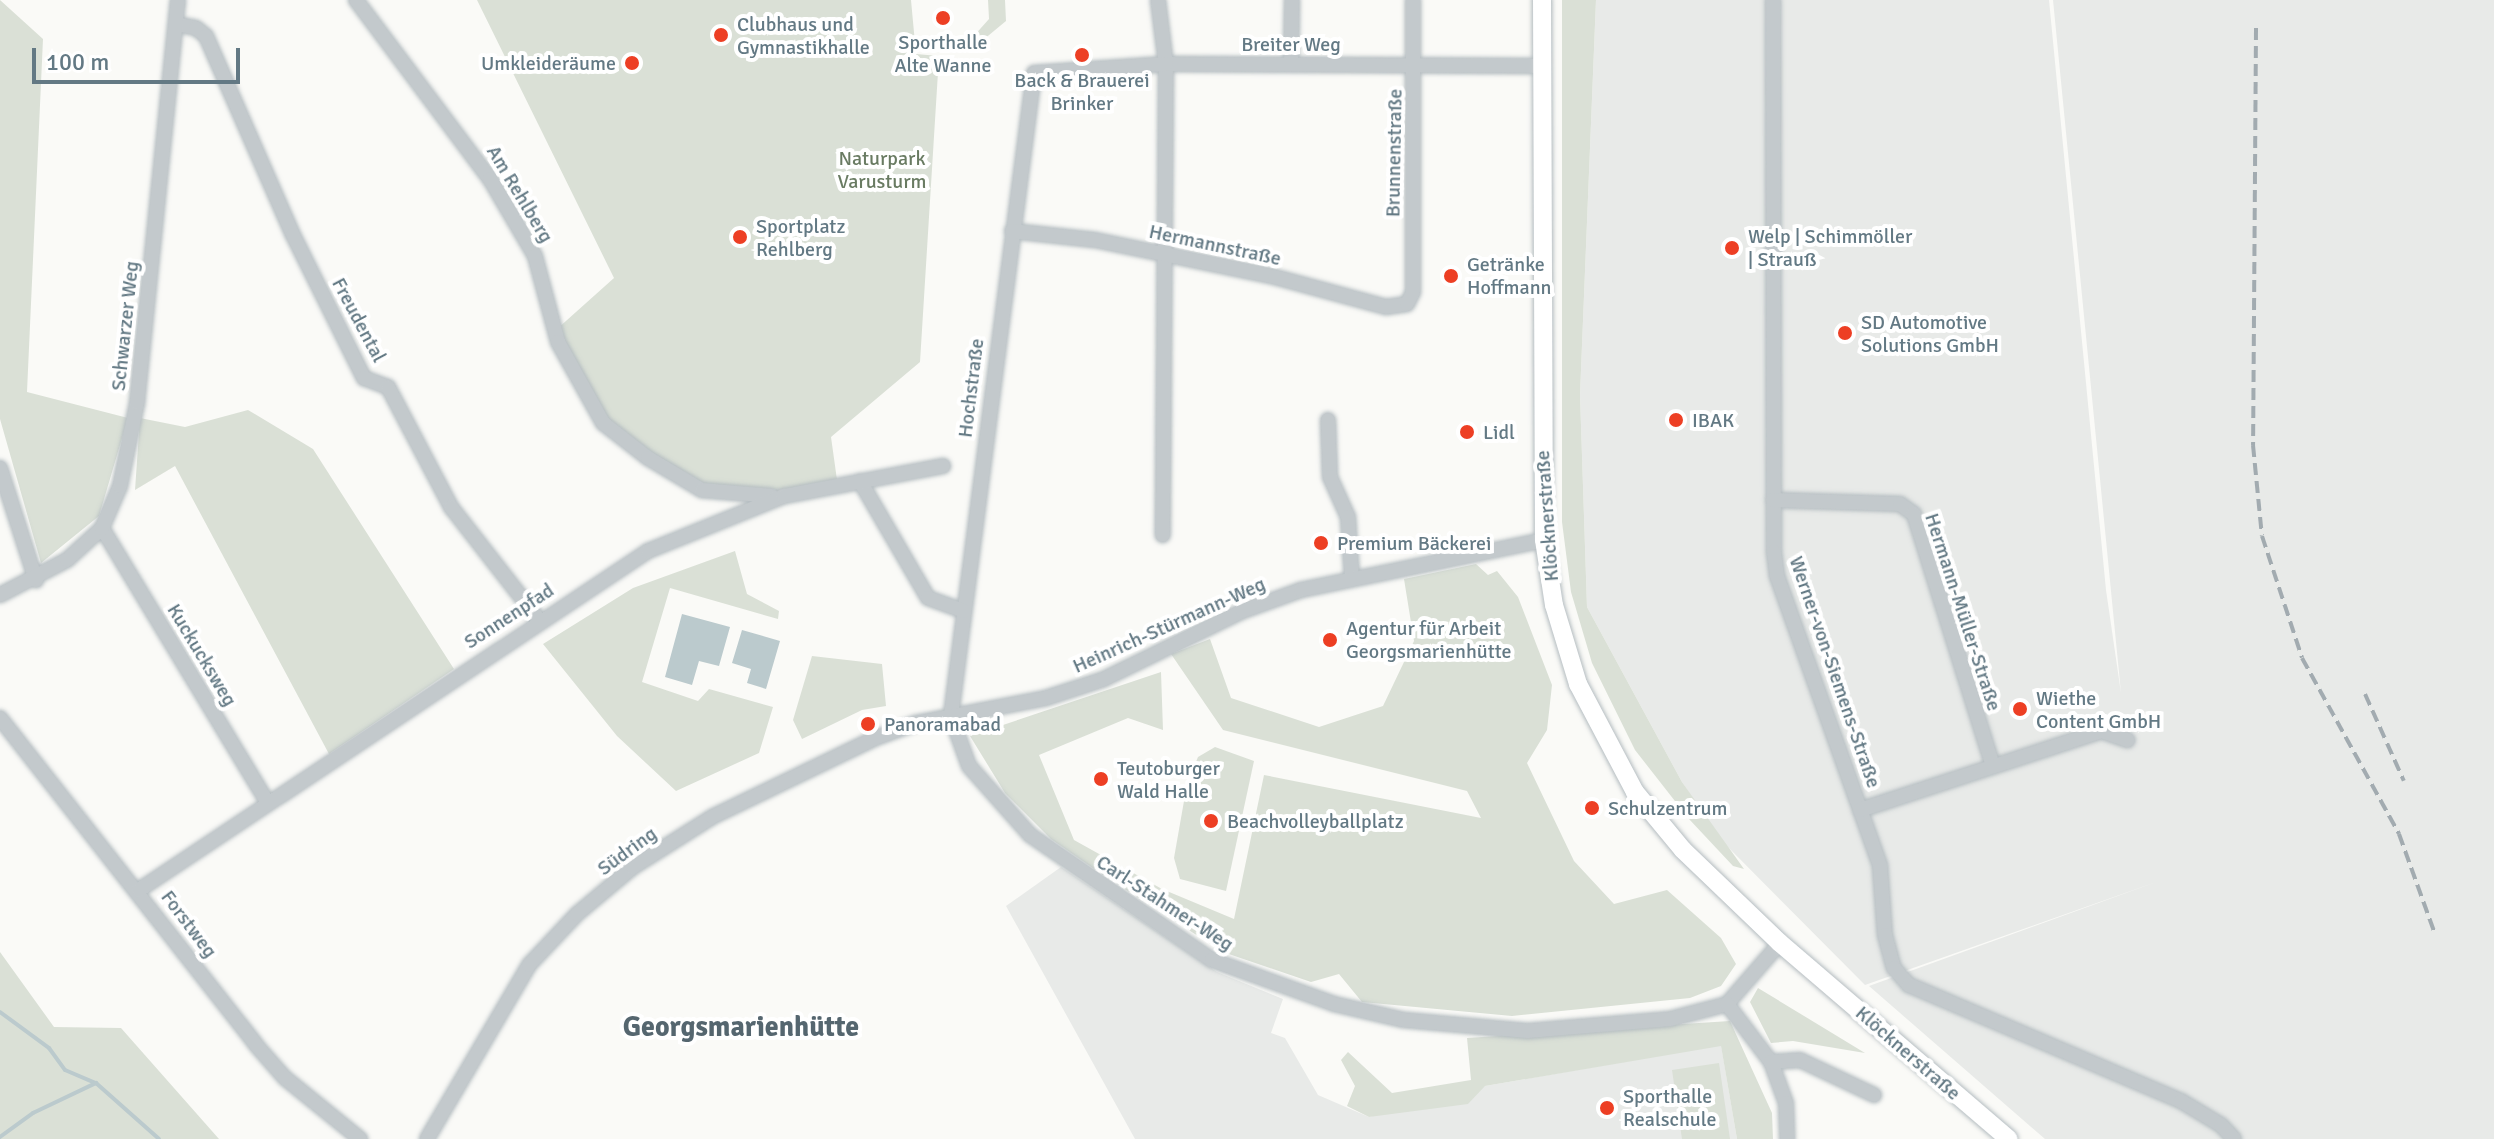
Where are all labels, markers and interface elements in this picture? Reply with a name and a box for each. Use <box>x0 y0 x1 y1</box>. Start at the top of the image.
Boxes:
marker: Sporthalle Alte Wanne <box>934 9 952 27</box>
place label: Clubhaus und Gymnastikhalle <box>737 12 870 59</box>
marker: Clubhaus und Gymnastikhalle <box>712 26 730 44</box>
place label: Sporthalle Alte Wanne <box>894 30 992 77</box>
scale bar <box>36 32 244 82</box>
street label: Breiter Weg <box>1241 32 1341 56</box>
marker: Back & Brauerei Brinker <box>1073 46 1091 64</box>
text: 100 m <box>46 47 109 77</box>
place label: Umkleideräume <box>481 51 616 75</box>
marker: Umkleideräume <box>623 54 641 72</box>
place label: Back & Brauerei Brinker <box>1014 68 1150 115</box>
street label: Brunnenstraße <box>1381 89 1407 217</box>
street label: Am Rehlberg <box>482 141 558 247</box>
park label: Naturpark Varusturm <box>837 146 927 193</box>
place label: Sportplatz Rehlberg <box>756 214 846 261</box>
street label: Hermannstraße <box>1147 219 1283 271</box>
place label: Welp | Schimmöller | Strauß <box>1748 224 1912 271</box>
marker: Sportplatz Rehlberg <box>731 228 749 246</box>
marker: Welp | Schimmöller | Strauß <box>1723 239 1741 257</box>
place label: Getränke Hoffmann <box>1467 252 1551 299</box>
street label: Schwarzer Weg <box>106 260 144 392</box>
marker: Getränke Hoffmann <box>1442 267 1460 285</box>
street label: Freudental <box>327 274 391 366</box>
place label: SD Automotive Solutions GmbH <box>1861 310 1999 357</box>
marker: SD Automotive Solutions GmbH <box>1836 324 1854 342</box>
street label: Hochstraße <box>953 337 989 439</box>
place label: IBAK <box>1692 408 1734 432</box>
marker: IBAK <box>1667 411 1685 429</box>
place label: Lidl <box>1483 420 1515 444</box>
marker: Lidl <box>1458 423 1476 441</box>
street label: Klöcknerstraße <box>1530 450 1564 582</box>
street label: Hermann-Müller-Straße <box>1920 510 2006 714</box>
place label: Premium Bäckerei <box>1337 531 1491 555</box>
marker: Premium Bäckerei <box>1312 534 1330 552</box>
street label: Werner-von-Siemens-Straße <box>1784 553 1886 791</box>
street label: Heinrich-Stürmann-Weg <box>1069 572 1269 678</box>
street label: Sonnenpfad <box>460 578 558 654</box>
street label: Kuckucksweg <box>162 599 242 711</box>
place label: Agentur für Arbeit Georgsmarienhütte <box>1346 616 1512 663</box>
marker: Agentur für Arbeit Georgsmarienhütte <box>1321 631 1339 649</box>
place label: Wiethe Content GmbH <box>2036 686 2161 733</box>
marker: Wiethe Content GmbH <box>2011 700 2029 718</box>
place label: Panoramabad <box>884 712 1001 736</box>
marker: Panoramabad <box>859 715 877 733</box>
place label: Teutoburger Wald Halle <box>1117 756 1220 803</box>
marker: Teutoburger Wald Halle <box>1092 770 1110 788</box>
place label: Schulzentrum <box>1608 796 1727 820</box>
marker: Schulzentrum <box>1583 799 1601 817</box>
place label: Beachvolleyballplatz <box>1227 809 1404 833</box>
marker: Beachvolleyballplatz <box>1202 812 1220 830</box>
street label: Südring <box>593 822 661 880</box>
street label: Carl-Stahmer-Weg <box>1092 850 1238 956</box>
street label: Forstweg <box>156 886 222 962</box>
street label: Klöcknerstraße <box>1851 1001 1965 1105</box>
district label: Georgsmarienhütte <box>623 1010 859 1044</box>
place label: Sporthalle Realschule <box>1623 1084 1716 1131</box>
marker: Sporthalle Realschule <box>1598 1099 1616 1117</box>

